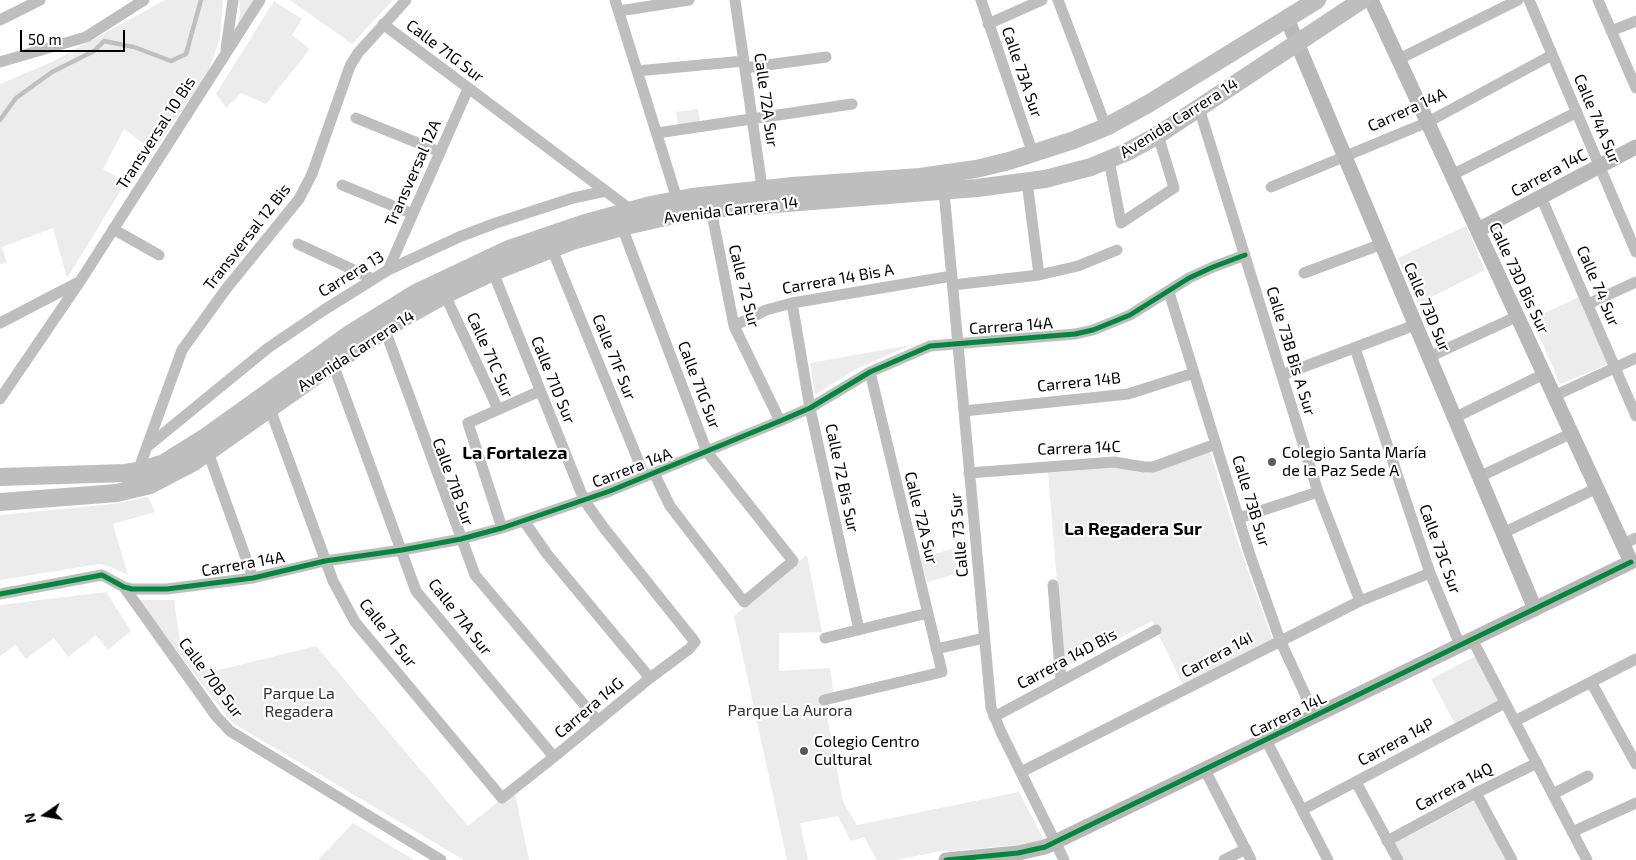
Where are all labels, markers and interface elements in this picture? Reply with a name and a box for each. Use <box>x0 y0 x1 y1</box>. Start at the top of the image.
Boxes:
street label: Calle 71G Sur <box>402 16 488 86</box>
scale bar <box>22 20 128 52</box>
street label: Calle 73A Sur <box>998 24 1046 120</box>
text: 50 m <box>28 30 62 48</box>
street label: Calle 72A Sur <box>750 52 782 148</box>
street label: Calle 74A Sur <box>1569 71 1625 167</box>
street label: Transversal 10 Bis <box>112 73 200 193</box>
street label: Avenida Carrera 14 <box>1116 74 1242 162</box>
street label: Carrera 14A <box>1365 84 1449 136</box>
street label: Transversal 12A <box>381 117 445 229</box>
street label: Carrera 14C <box>1508 145 1590 201</box>
street label: Transversal 12 Bis <box>199 180 295 294</box>
street label: Avenida Carrera 14 <box>663 192 799 228</box>
street label: Calle 73D Bis Sur <box>1485 219 1553 337</box>
street label: Calle 72 Sur <box>724 243 764 329</box>
street label: Calle 74 Sur <box>1572 243 1624 329</box>
street label: Carrera 13 <box>315 247 387 301</box>
street label: Calle 73D Sur <box>1400 259 1454 355</box>
street label: Carrera 14 Bis A <box>781 260 895 298</box>
street label: Calle 73B Bis A Sur <box>1262 284 1320 418</box>
street label: Avenida Carrera 14 <box>294 306 418 396</box>
street label: Calle 71C Sur <box>463 309 517 401</box>
street label: Calle 71F Sur <box>588 311 640 403</box>
street label: Carrera 14A <box>968 313 1054 339</box>
street label: Calle 71D Sur <box>527 333 579 427</box>
street label: Calle 71G Sur <box>674 338 724 432</box>
street label: Carrera 14B <box>1036 368 1122 396</box>
street label: Calle 72 Bis Sur <box>821 422 863 534</box>
street label: Calle 71B Sur <box>428 435 478 529</box>
street label: Carrera 14C <box>1037 437 1121 459</box>
district label: La Fortaleza <box>462 442 568 464</box>
place label: Colegio Santa María de la Paz Sede A <box>1282 443 1427 481</box>
street label: Carrera 14A <box>589 444 675 492</box>
street label: Calle 73B Sur <box>1228 453 1274 549</box>
marker: Colegio Santa María de la Paz Sede A <box>1266 456 1278 468</box>
street label: Calle 72A Sur <box>900 470 942 566</box>
street label: Calle 73 Sur <box>946 492 972 578</box>
street label: Calle 73C Sur <box>1415 502 1465 596</box>
district label: La Regadera Sur <box>1064 518 1202 540</box>
street label: Carrera 14A <box>200 547 286 581</box>
street label: Calle 71A Sur <box>424 575 496 659</box>
street label: Calle 71 Sur <box>355 595 421 671</box>
street label: Carrera 14D Bis <box>1014 625 1120 693</box>
street label: Carrera 14I <box>1178 628 1256 682</box>
street label: Calle 70B Sur <box>175 634 247 722</box>
street label: Carrera 14G <box>551 674 627 742</box>
park label: Parque La Regadera <box>263 684 335 722</box>
street label: Carrera 14L <box>1247 688 1329 742</box>
park label: Parque La Aurora <box>728 701 852 721</box>
street label: Carrera 14P <box>1355 714 1437 770</box>
place label: Colegio Centro Cultural <box>814 732 920 770</box>
marker: Colegio Centro Cultural <box>798 745 810 757</box>
street label: Carrera 14Q <box>1412 759 1496 815</box>
north arrow <box>20 790 70 840</box>
text: N <box>20 812 39 825</box>

